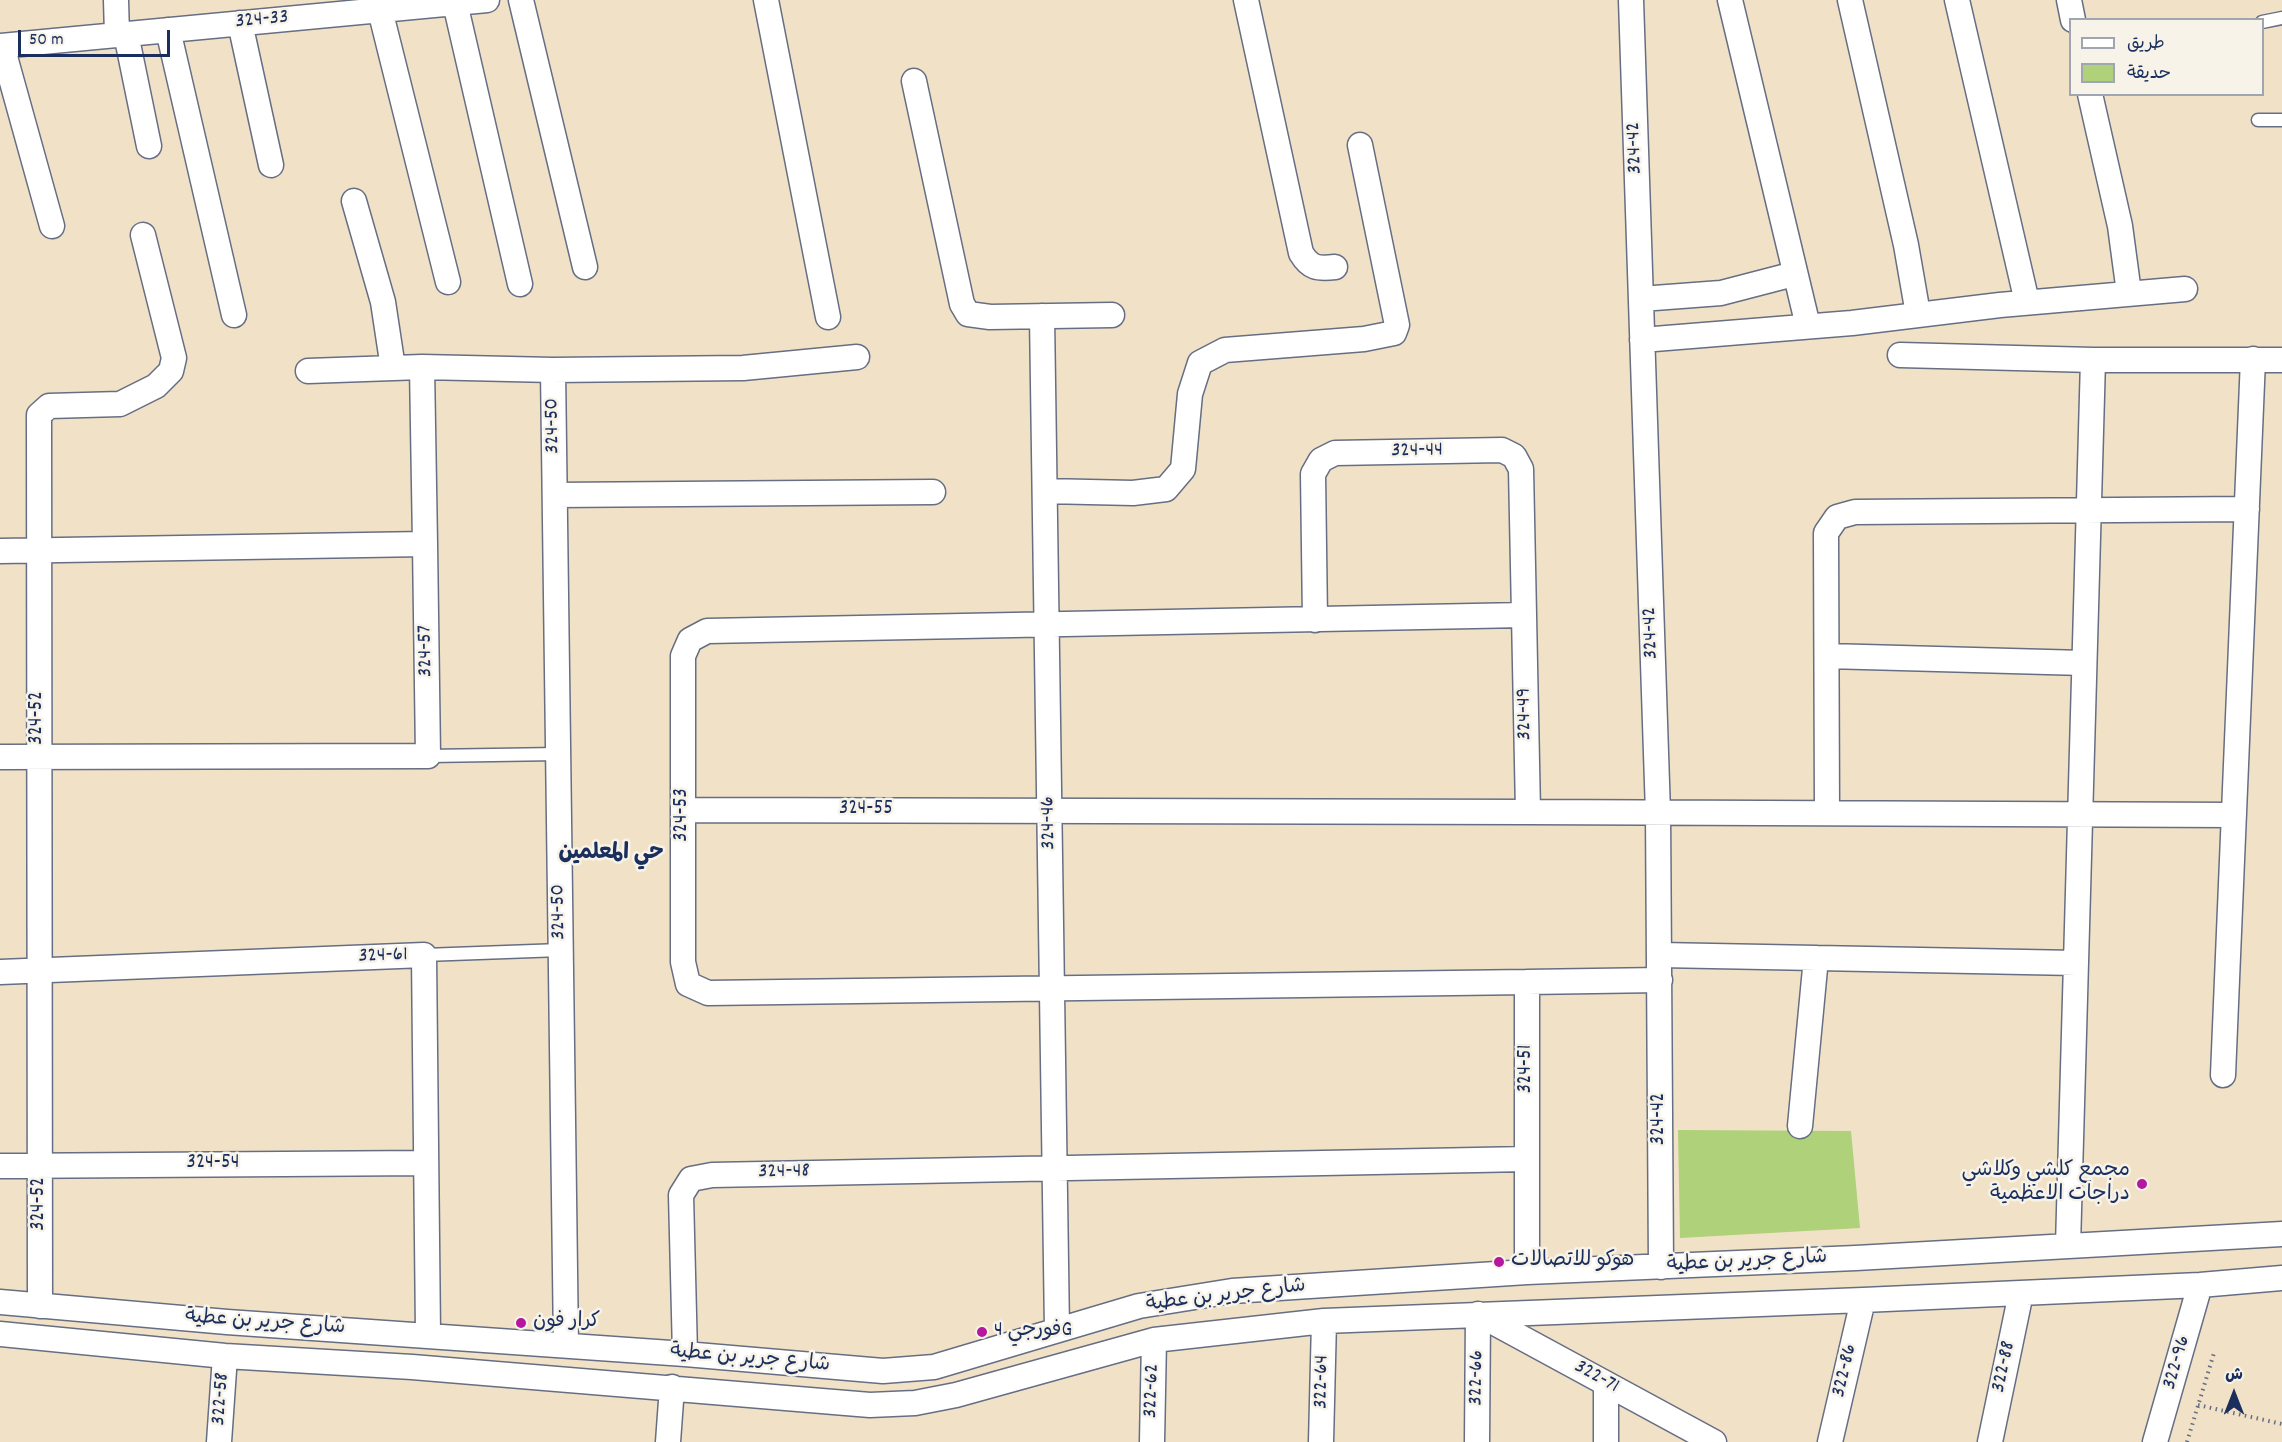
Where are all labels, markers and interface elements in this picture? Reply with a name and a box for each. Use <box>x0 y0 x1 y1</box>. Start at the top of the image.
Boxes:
street label: 324-33 <box>234 6 290 36</box>
scale bar <box>21 18 172 56</box>
legend <box>2069 18 2264 96</box>
text: 50 m <box>29 28 64 53</box>
text: طريق <box>2127 32 2165 57</box>
text: حديقة <box>2127 62 2171 87</box>
street label: 324-42 <box>1622 121 1650 175</box>
street label: 324-50 <box>541 398 567 454</box>
street label: 324-44 <box>1391 439 1443 465</box>
street label: 324-42 <box>1638 606 1666 660</box>
street label: 324-57 <box>414 625 440 677</box>
street label: 324-49 <box>1513 687 1539 741</box>
street label: 324-52 <box>25 691 51 745</box>
street label: 324-53 <box>670 788 696 842</box>
street label: 324-46 <box>1037 796 1063 850</box>
street label: 324-55 <box>839 797 893 823</box>
district label: حي المعلمين <box>558 842 664 868</box>
street label: 324-50 <box>547 884 573 940</box>
street label: 324-61 <box>358 944 408 970</box>
street label: 324-51 <box>1514 1045 1540 1093</box>
street label: 324-42 <box>1647 1093 1673 1145</box>
street label: 324-54 <box>187 1151 239 1177</box>
place label: مجمع كلشي وكلاشي دراجات الاعظمية <box>1962 1159 2130 1209</box>
street label: 324-48 <box>758 1160 810 1186</box>
street label: 324-52 <box>27 1177 53 1231</box>
marker: مجمع كلشي وكلاشي دراجات الاعظمية <box>2135 1177 2149 1191</box>
street label: شارع جرير بن عطية <box>1666 1246 1828 1280</box>
place label: هوكو للاتصالات <box>1511 1249 1634 1275</box>
marker: هوكو للاتصالات <box>1492 1255 1506 1269</box>
street label: شارع جرير بن عطية <box>1145 1275 1307 1319</box>
street label: شارع جرير بن عطية <box>184 1306 346 1342</box>
place label: كرار فون <box>533 1310 600 1336</box>
marker: كرار فون <box>514 1316 528 1330</box>
place label: فورجي 4G <box>994 1319 1072 1345</box>
marker: فورجي 4G <box>975 1325 989 1339</box>
street label: 322-96 <box>2158 1333 2198 1393</box>
street label: 322-88 <box>1987 1339 2023 1395</box>
street label: شارع جرير بن عطية <box>669 1340 831 1380</box>
street label: 322-86 <box>1828 1342 1864 1400</box>
street label: 322-66 <box>1465 1350 1491 1406</box>
street label: 322-64 <box>1310 1355 1336 1409</box>
street label: 322-71 <box>1569 1355 1623 1401</box>
street label: 322-62 <box>1139 1363 1167 1419</box>
north arrow <box>2204 1364 2264 1424</box>
text: ش <box>2225 1364 2243 1387</box>
street label: 322-58 <box>208 1372 236 1426</box>

